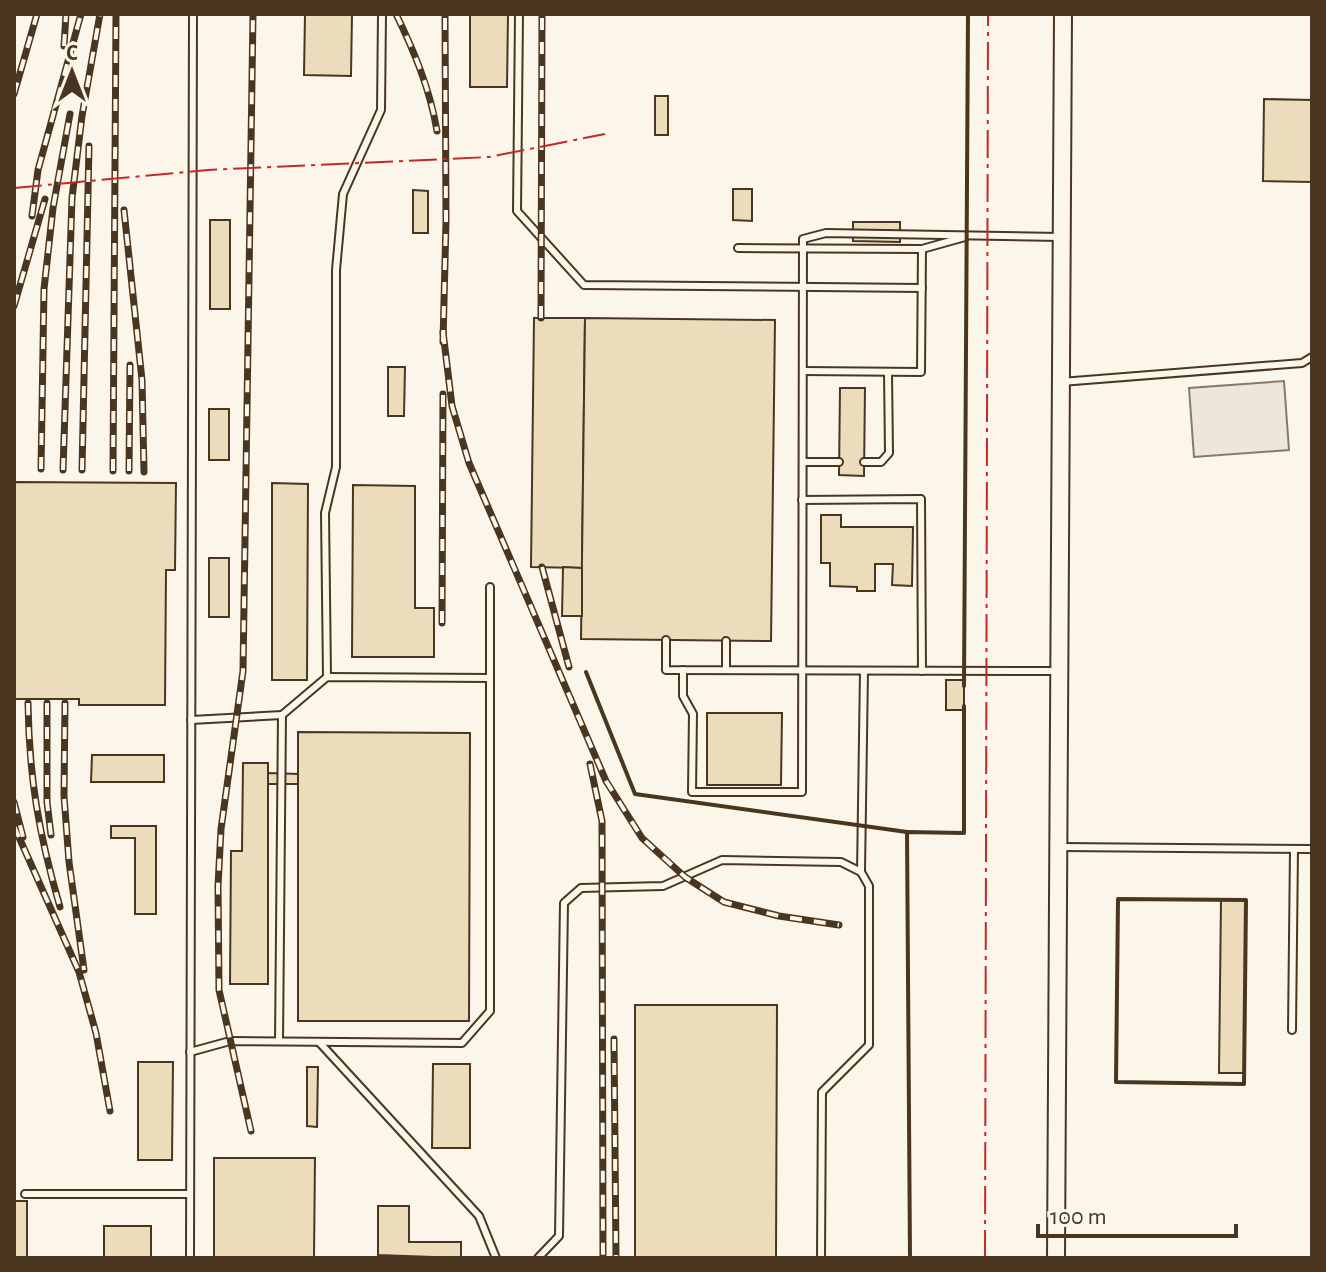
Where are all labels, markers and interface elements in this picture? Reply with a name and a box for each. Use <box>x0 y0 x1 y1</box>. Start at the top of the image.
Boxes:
north arrow <box>32 32 112 112</box>
text: С <box>66 42 78 64</box>
scale bar <box>1038 1188 1236 1238</box>
text: 100 m <box>1050 1205 1107 1229</box>

